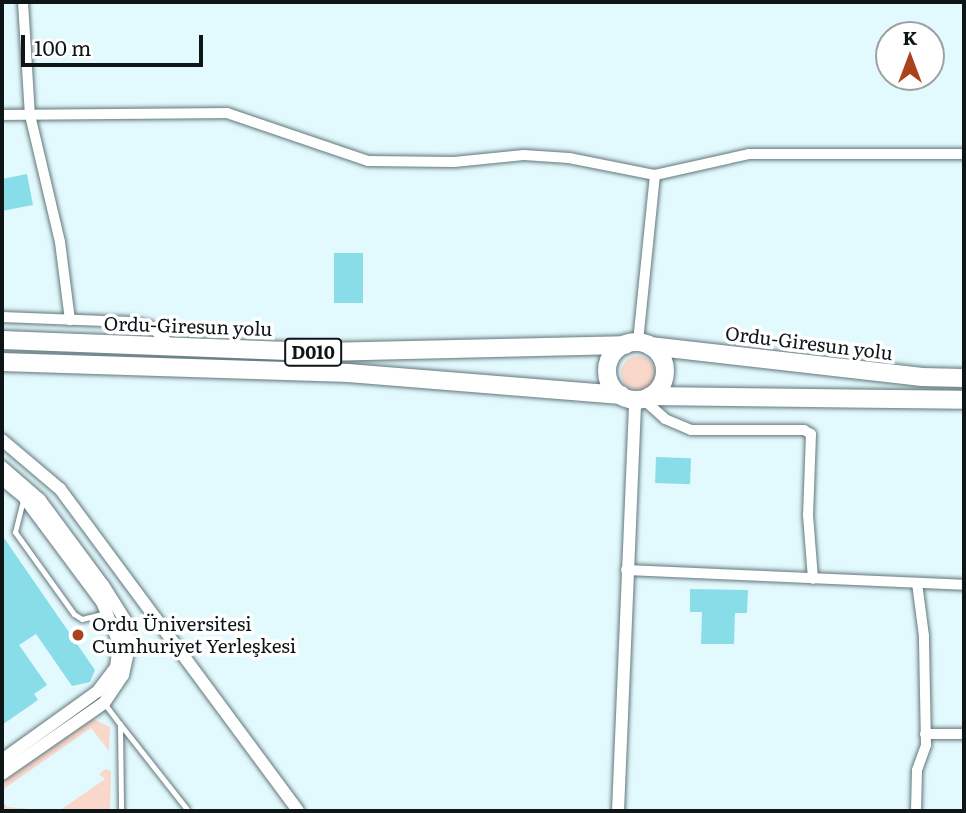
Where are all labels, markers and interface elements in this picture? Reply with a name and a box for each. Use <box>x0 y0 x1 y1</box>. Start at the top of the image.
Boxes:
scale bar <box>24 21 206 65</box>
north arrow <box>875 21 945 91</box>
text: K <box>903 23 917 51</box>
text: 100 m <box>34 31 91 62</box>
street label: Ordu-Giresun yolu <box>103 312 273 340</box>
street label: Ordu-Giresun yolu <box>724 321 894 365</box>
road number: D010 <box>283 338 343 366</box>
place label: Ordu Üniversitesi Cumhuriyet Yerleşkesi <box>92 613 296 657</box>
marker: Ordu Üniversitesi Cumhuriyet Yerleşkesi <box>70 627 86 643</box>

